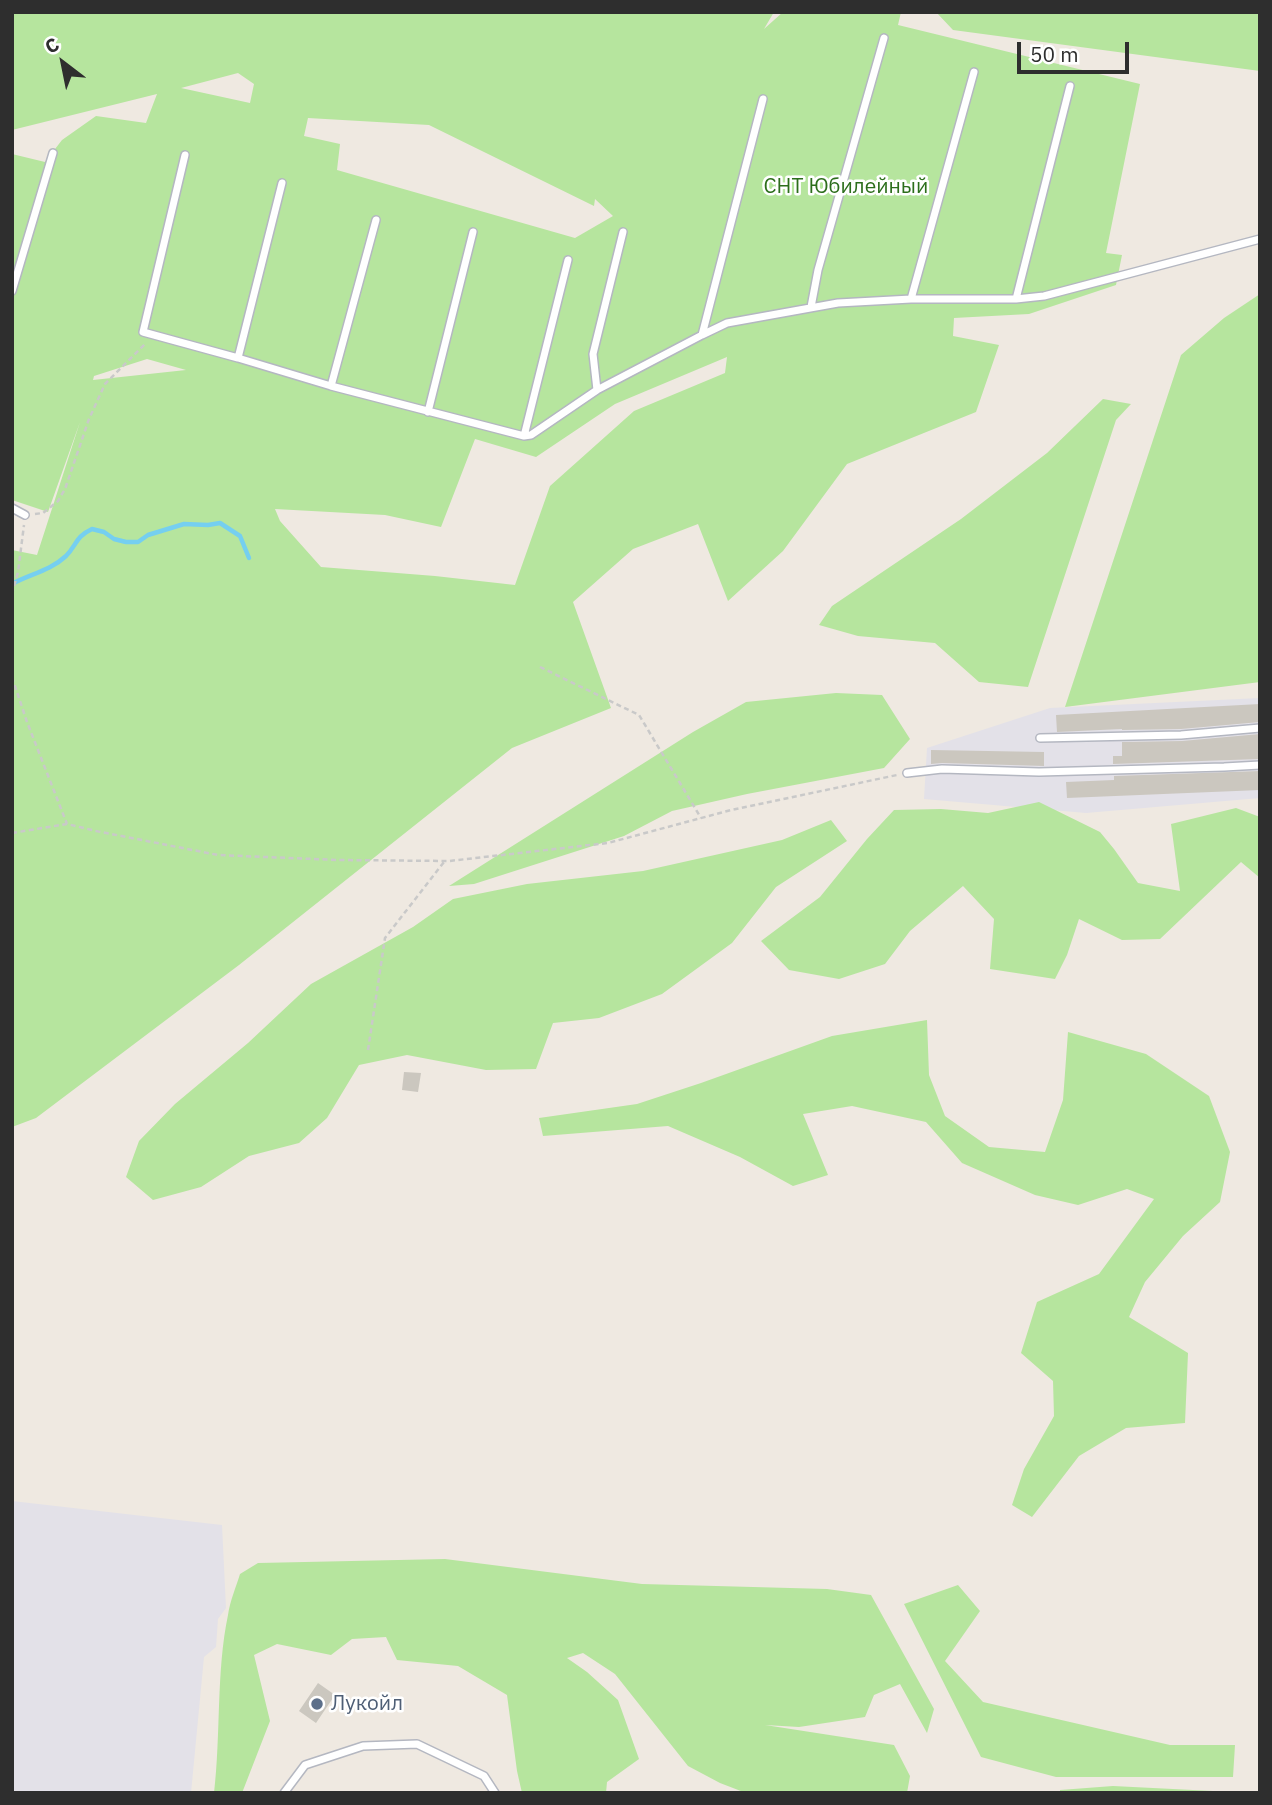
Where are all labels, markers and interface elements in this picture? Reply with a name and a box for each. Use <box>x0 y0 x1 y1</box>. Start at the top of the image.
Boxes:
north arrow <box>28 28 98 98</box>
scale bar <box>1020 28 1132 72</box>
text: С <box>40 32 63 59</box>
text: 50 m <box>1030 40 1079 68</box>
park label: СНТ Юбилейный <box>764 174 928 200</box>
place label: Лукойл <box>331 1691 403 1717</box>
marker: Лукойл <box>309 1696 325 1712</box>

